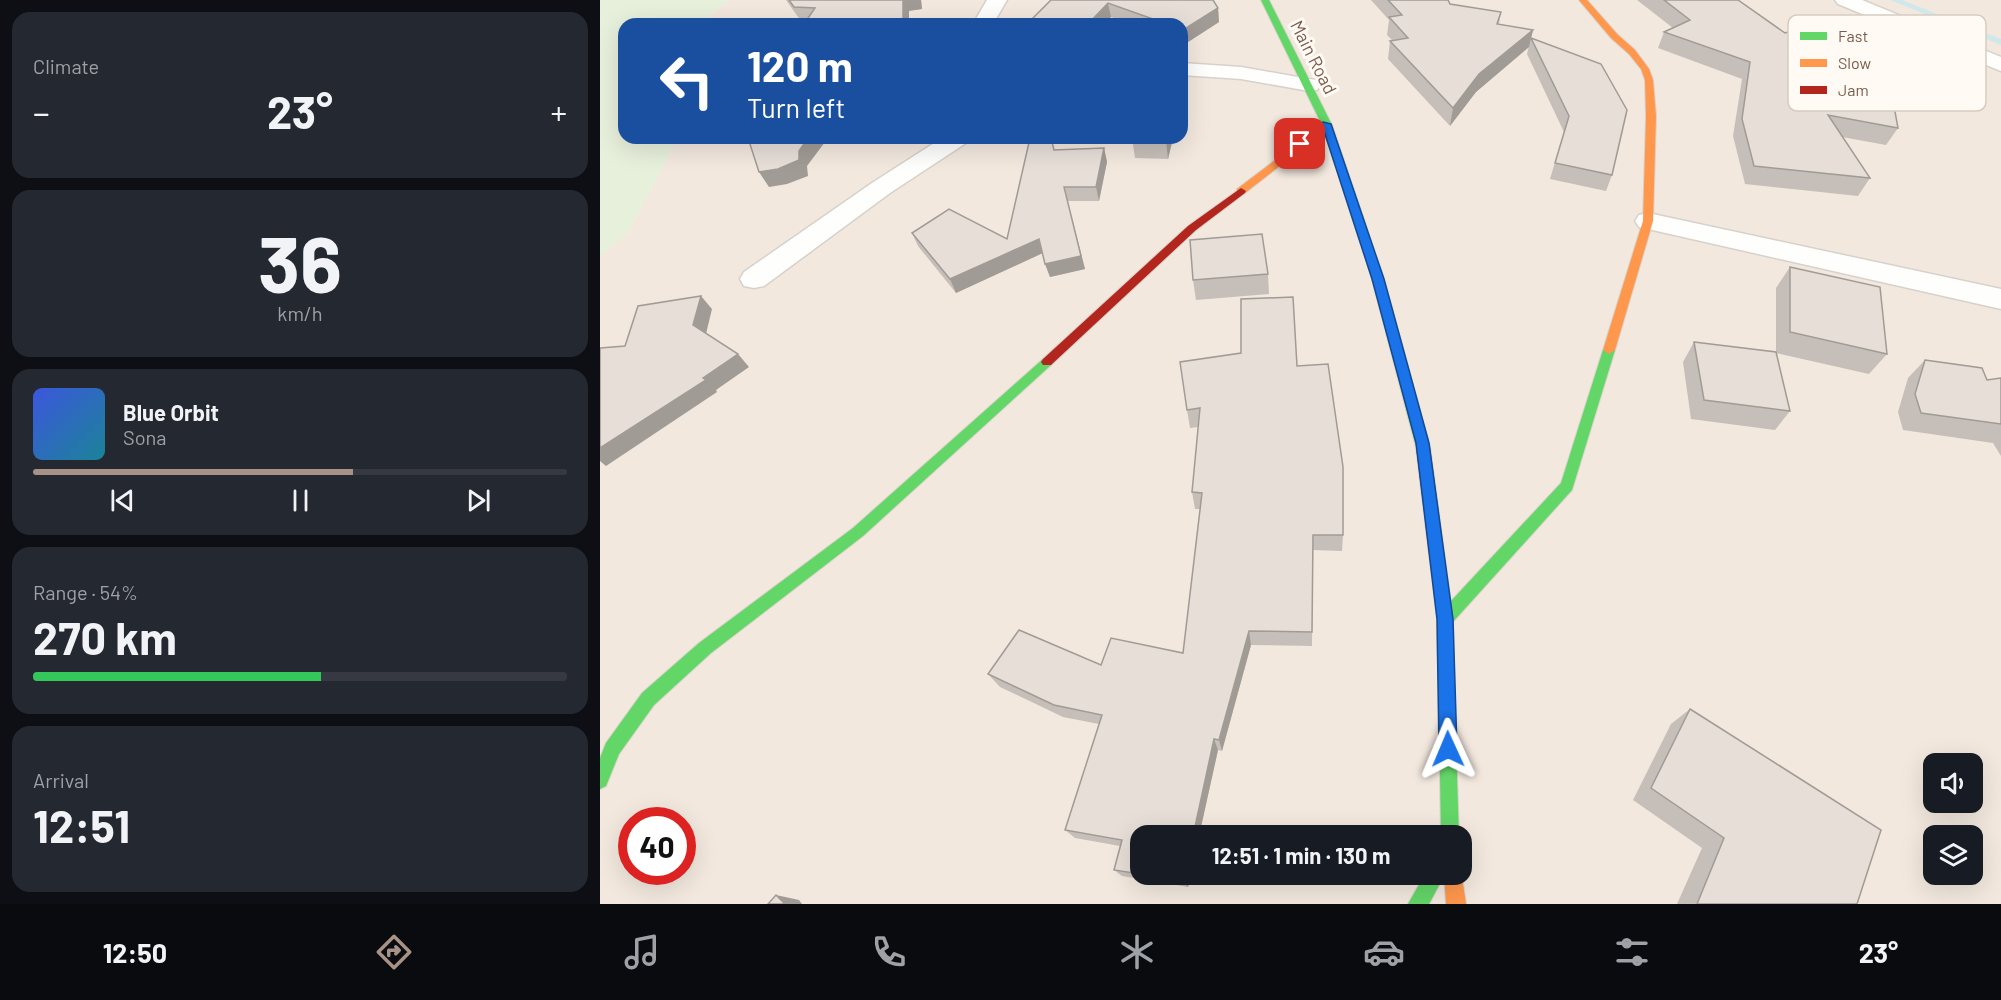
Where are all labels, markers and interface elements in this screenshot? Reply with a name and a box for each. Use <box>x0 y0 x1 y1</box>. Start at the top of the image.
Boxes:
legend <box>1788 15 1986 111</box>
street label: Main Road <box>1286 16 1342 98</box>
text: Fast <box>1838 26 1868 45</box>
text: 120 m <box>747 40 853 90</box>
icon: left <box>648 42 726 120</box>
text: Slow <box>1838 53 1871 72</box>
text: Climate <box>33 54 99 78</box>
text: Jam <box>1838 80 1869 99</box>
text: 23° <box>267 84 333 138</box>
text: Turn left <box>747 91 845 123</box>
text: − <box>33 92 50 132</box>
text: + <box>550 92 567 132</box>
pin <box>1274 118 1325 169</box>
icon: arrive <box>1283 127 1316 160</box>
text: 36 <box>258 215 342 309</box>
text: km/h <box>277 301 323 325</box>
text: Blue Orbit <box>123 399 219 425</box>
text: Sona <box>123 425 167 449</box>
icon: previous <box>106 484 139 517</box>
icon: pause <box>284 484 317 517</box>
icon: next <box>462 484 495 517</box>
text: Range · 54% <box>33 580 138 604</box>
text: 270 km <box>33 610 177 664</box>
position arrow <box>1416 717 1480 781</box>
map controls <box>1923 753 1983 885</box>
button: sound <box>1923 753 1983 813</box>
text: Arrival <box>33 768 89 792</box>
text: 12:51 <box>33 798 130 852</box>
speed limit sign: 40 <box>618 807 696 885</box>
button: layers <box>1923 825 1983 885</box>
text: 12:51 · 1 min · 130 m <box>1212 842 1390 868</box>
icon: directions <box>373 931 415 973</box>
icon: music <box>621 931 663 973</box>
icon: phone <box>868 931 910 973</box>
icon: climate <box>1116 931 1158 973</box>
icon: car <box>1363 931 1405 973</box>
icon: filters <box>1611 931 1653 973</box>
text: 12:50 <box>103 936 167 968</box>
text: 23° <box>1859 936 1898 968</box>

